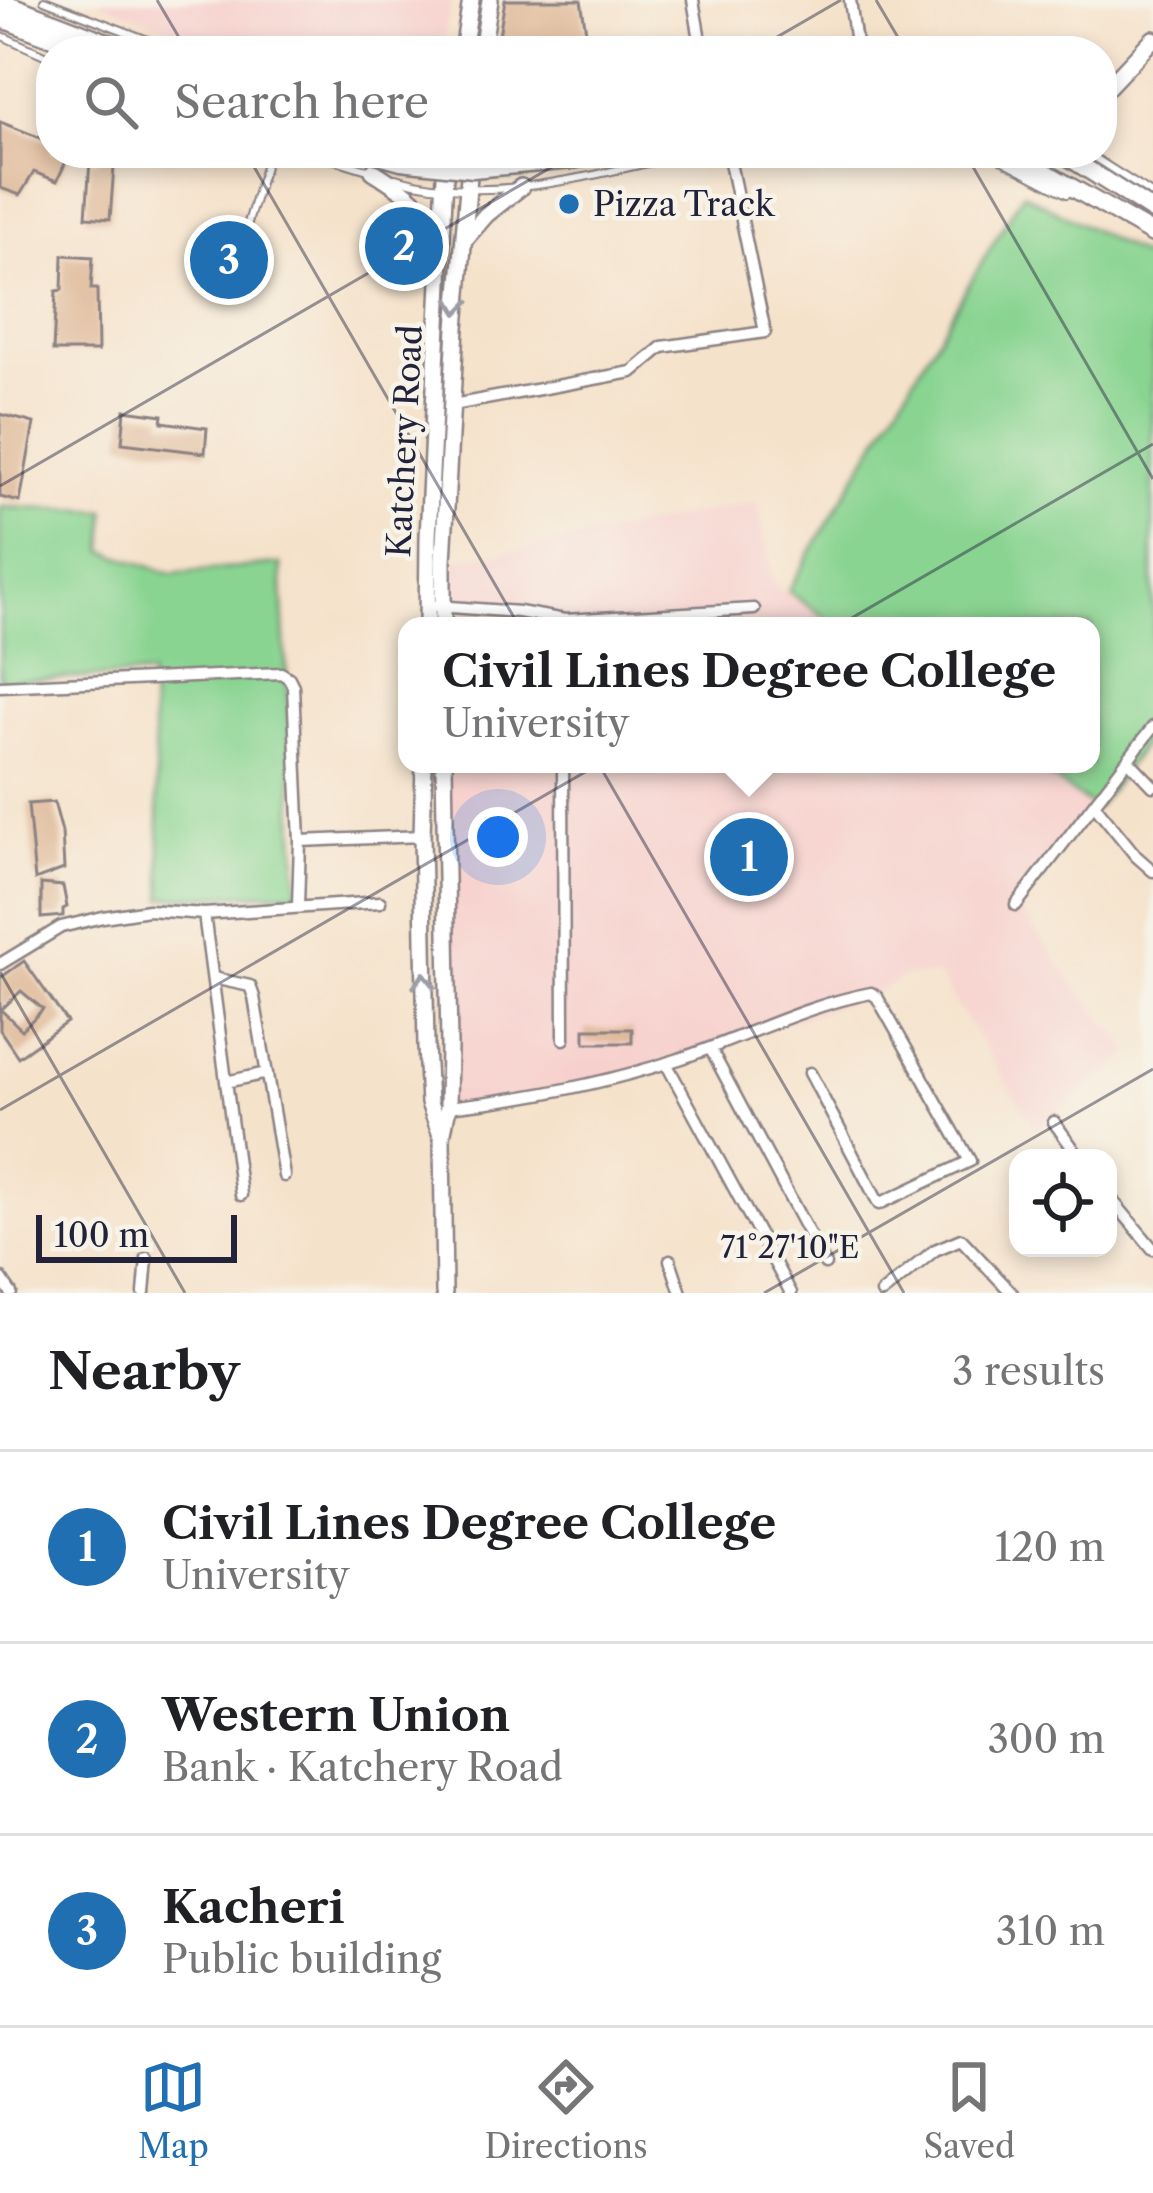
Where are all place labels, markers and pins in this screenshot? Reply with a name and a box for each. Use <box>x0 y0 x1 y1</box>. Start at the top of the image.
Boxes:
place label: Pizza Track <box>593 184 776 225</box>
marker: Pizza Track <box>556 191 582 217</box>
pin: 2 <box>365 201 443 291</box>
pin: 3 <box>190 215 268 305</box>
pin: 1 <box>710 812 788 902</box>

